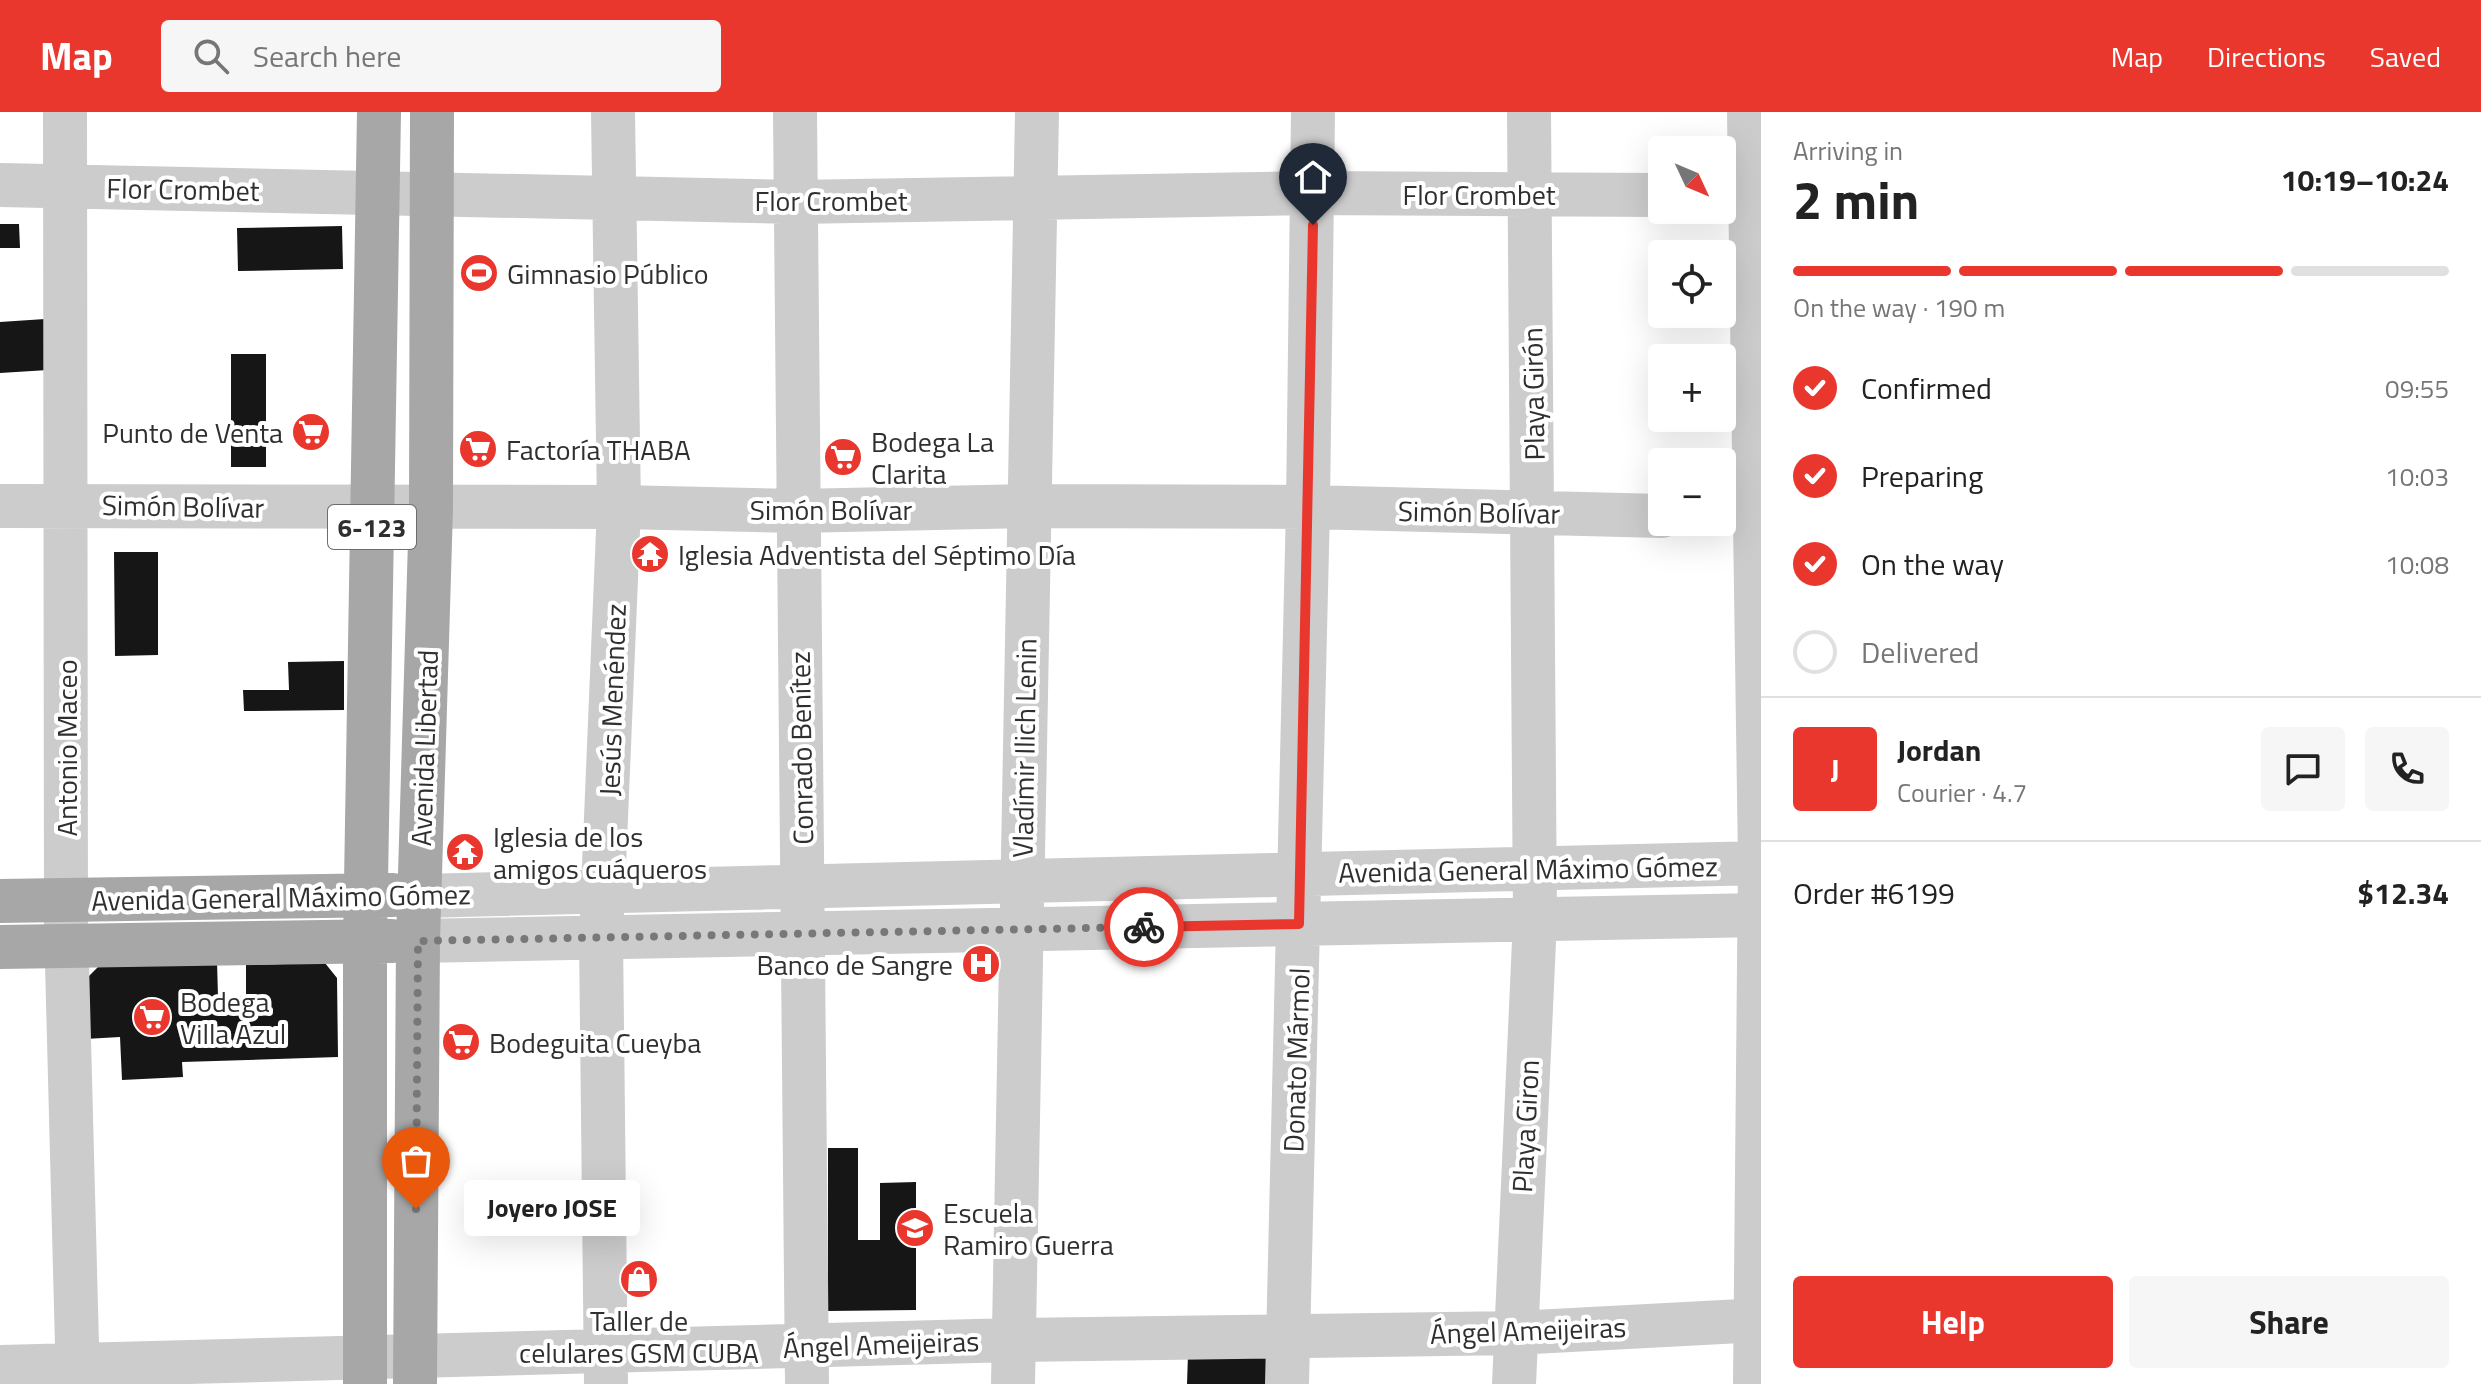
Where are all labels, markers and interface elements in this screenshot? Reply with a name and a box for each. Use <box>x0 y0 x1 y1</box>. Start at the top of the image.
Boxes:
search box <box>161 20 721 92</box>
text: Map <box>40 27 113 85</box>
text: Search here <box>253 33 402 79</box>
icon: search <box>189 34 233 78</box>
text: Map <box>2111 35 2163 78</box>
text: Directions <box>2207 35 2326 78</box>
text: Saved <box>2370 35 2441 78</box>
text: Arriving in <box>1793 131 1903 170</box>
north arrow <box>1648 136 1736 224</box>
map controls <box>1648 136 1736 536</box>
pin <box>1279 143 1347 225</box>
icon: home <box>1291 155 1335 199</box>
text: 10:19–10:24 <box>2281 157 2449 203</box>
text: 2 min <box>1793 160 1919 239</box>
street label: Flor Crombet <box>106 166 260 212</box>
street label: Flor Crombet <box>1402 173 1556 216</box>
street label: Flor Crombet <box>754 179 908 222</box>
button: locate <box>1648 240 1736 328</box>
sports icon: Gimnasio Público <box>458 252 500 294</box>
place label: Gimnasio Público <box>507 252 709 295</box>
text: On the way · 190 m <box>1793 288 2005 327</box>
street label: Playa Girón <box>1510 327 1556 461</box>
button: + <box>1648 344 1736 432</box>
text: Confirmed <box>1861 365 1992 411</box>
icon: check <box>1793 366 1837 410</box>
text: 09:55 <box>2385 369 2449 408</box>
place label: Punto de Venta <box>102 411 283 454</box>
supermarket icon: Punto de Venta <box>290 411 332 453</box>
place label: Bodega La Clarita <box>871 420 994 495</box>
supermarket icon: Factoría THABA <box>457 428 499 470</box>
place label: Factoría THABA <box>506 428 691 471</box>
supermarket icon: Bodega La Clarita <box>822 436 864 478</box>
button: − <box>1648 448 1736 536</box>
text: Preparing <box>1861 453 1983 499</box>
icon: check <box>1793 454 1837 498</box>
text: 10:03 <box>2385 457 2449 496</box>
street label: Simón Bolívar <box>101 483 265 529</box>
street label: Simón Bolívar <box>750 488 912 531</box>
street label: Simón Bolívar <box>1397 489 1561 535</box>
road number: 6-123 <box>328 505 416 549</box>
temple icon: Iglesia Adventista del Séptimo Día <box>629 533 671 575</box>
place label: Iglesia Adventista del Séptimo Día <box>678 533 1076 576</box>
text: On the way <box>1861 541 2004 587</box>
icon: check <box>1793 542 1837 586</box>
text: 10:08 <box>2385 545 2449 584</box>
street label: Jesús Menéndez <box>587 603 637 797</box>
text: Delivered <box>1861 629 1979 675</box>
street label: Vladímir Ilich Lenin <box>1001 638 1047 858</box>
street label: Avenida Libertad <box>399 649 449 847</box>
street label: Conrado Benítez <box>778 651 824 845</box>
street label: Antonio Maceo <box>45 660 88 836</box>
text: Jordan <box>1897 727 1981 773</box>
button: chat <box>2261 727 2345 811</box>
button: phone <box>2365 727 2449 811</box>
text: J <box>1830 746 1840 792</box>
text: Courier · 4.7 <box>1897 773 2027 812</box>
place label: Iglesia de los amigos cuáqueros <box>493 815 707 890</box>
temple icon: Iglesia de los amigos cuáqueros <box>444 831 486 873</box>
street label: Avenida General Máximo Gómez <box>1338 844 1718 894</box>
text: Order #6199 <box>1793 870 1955 916</box>
text: $12.34 <box>2357 870 2449 916</box>
street label: Avenida General Máximo Gómez <box>91 872 471 922</box>
courier <box>1104 887 1184 967</box>
icon: bike <box>1122 905 1166 949</box>
place label: Banco de Sangre <box>756 943 953 986</box>
hospital icon: Banco de Sangre <box>960 943 1002 985</box>
street label: Donato Mármol <box>1271 967 1321 1153</box>
place label: Bodega Villa Azul <box>180 980 286 1055</box>
supermarket icon: Bodega Villa Azul <box>131 996 173 1038</box>
supermarket icon: Bodeguita Cueyba <box>440 1021 482 1063</box>
place label: Bodeguita Cueyba <box>489 1021 701 1064</box>
street label: Playa Giron <box>1500 1058 1550 1194</box>
pin <box>382 1127 450 1209</box>
icon: bag <box>394 1139 438 1183</box>
callout: Joyero JOSE <box>464 1181 640 1237</box>
text: Joyero JOSE <box>487 1188 617 1227</box>
place label: Escuela Ramiro Guerra <box>943 1191 1114 1266</box>
school or university icon: Escuela Ramiro Guerra <box>894 1207 936 1249</box>
shop icon: Taller de celulares GSM CUBA <box>618 1258 660 1300</box>
button: Help <box>1793 1276 2113 1368</box>
button: Share <box>2129 1276 2449 1368</box>
place label: Taller de celulares GSM CUBA <box>519 1299 759 1374</box>
street label: Ángel Ameijeiras <box>1429 1305 1627 1355</box>
street label: Ángel Ameijeiras <box>782 1319 980 1369</box>

